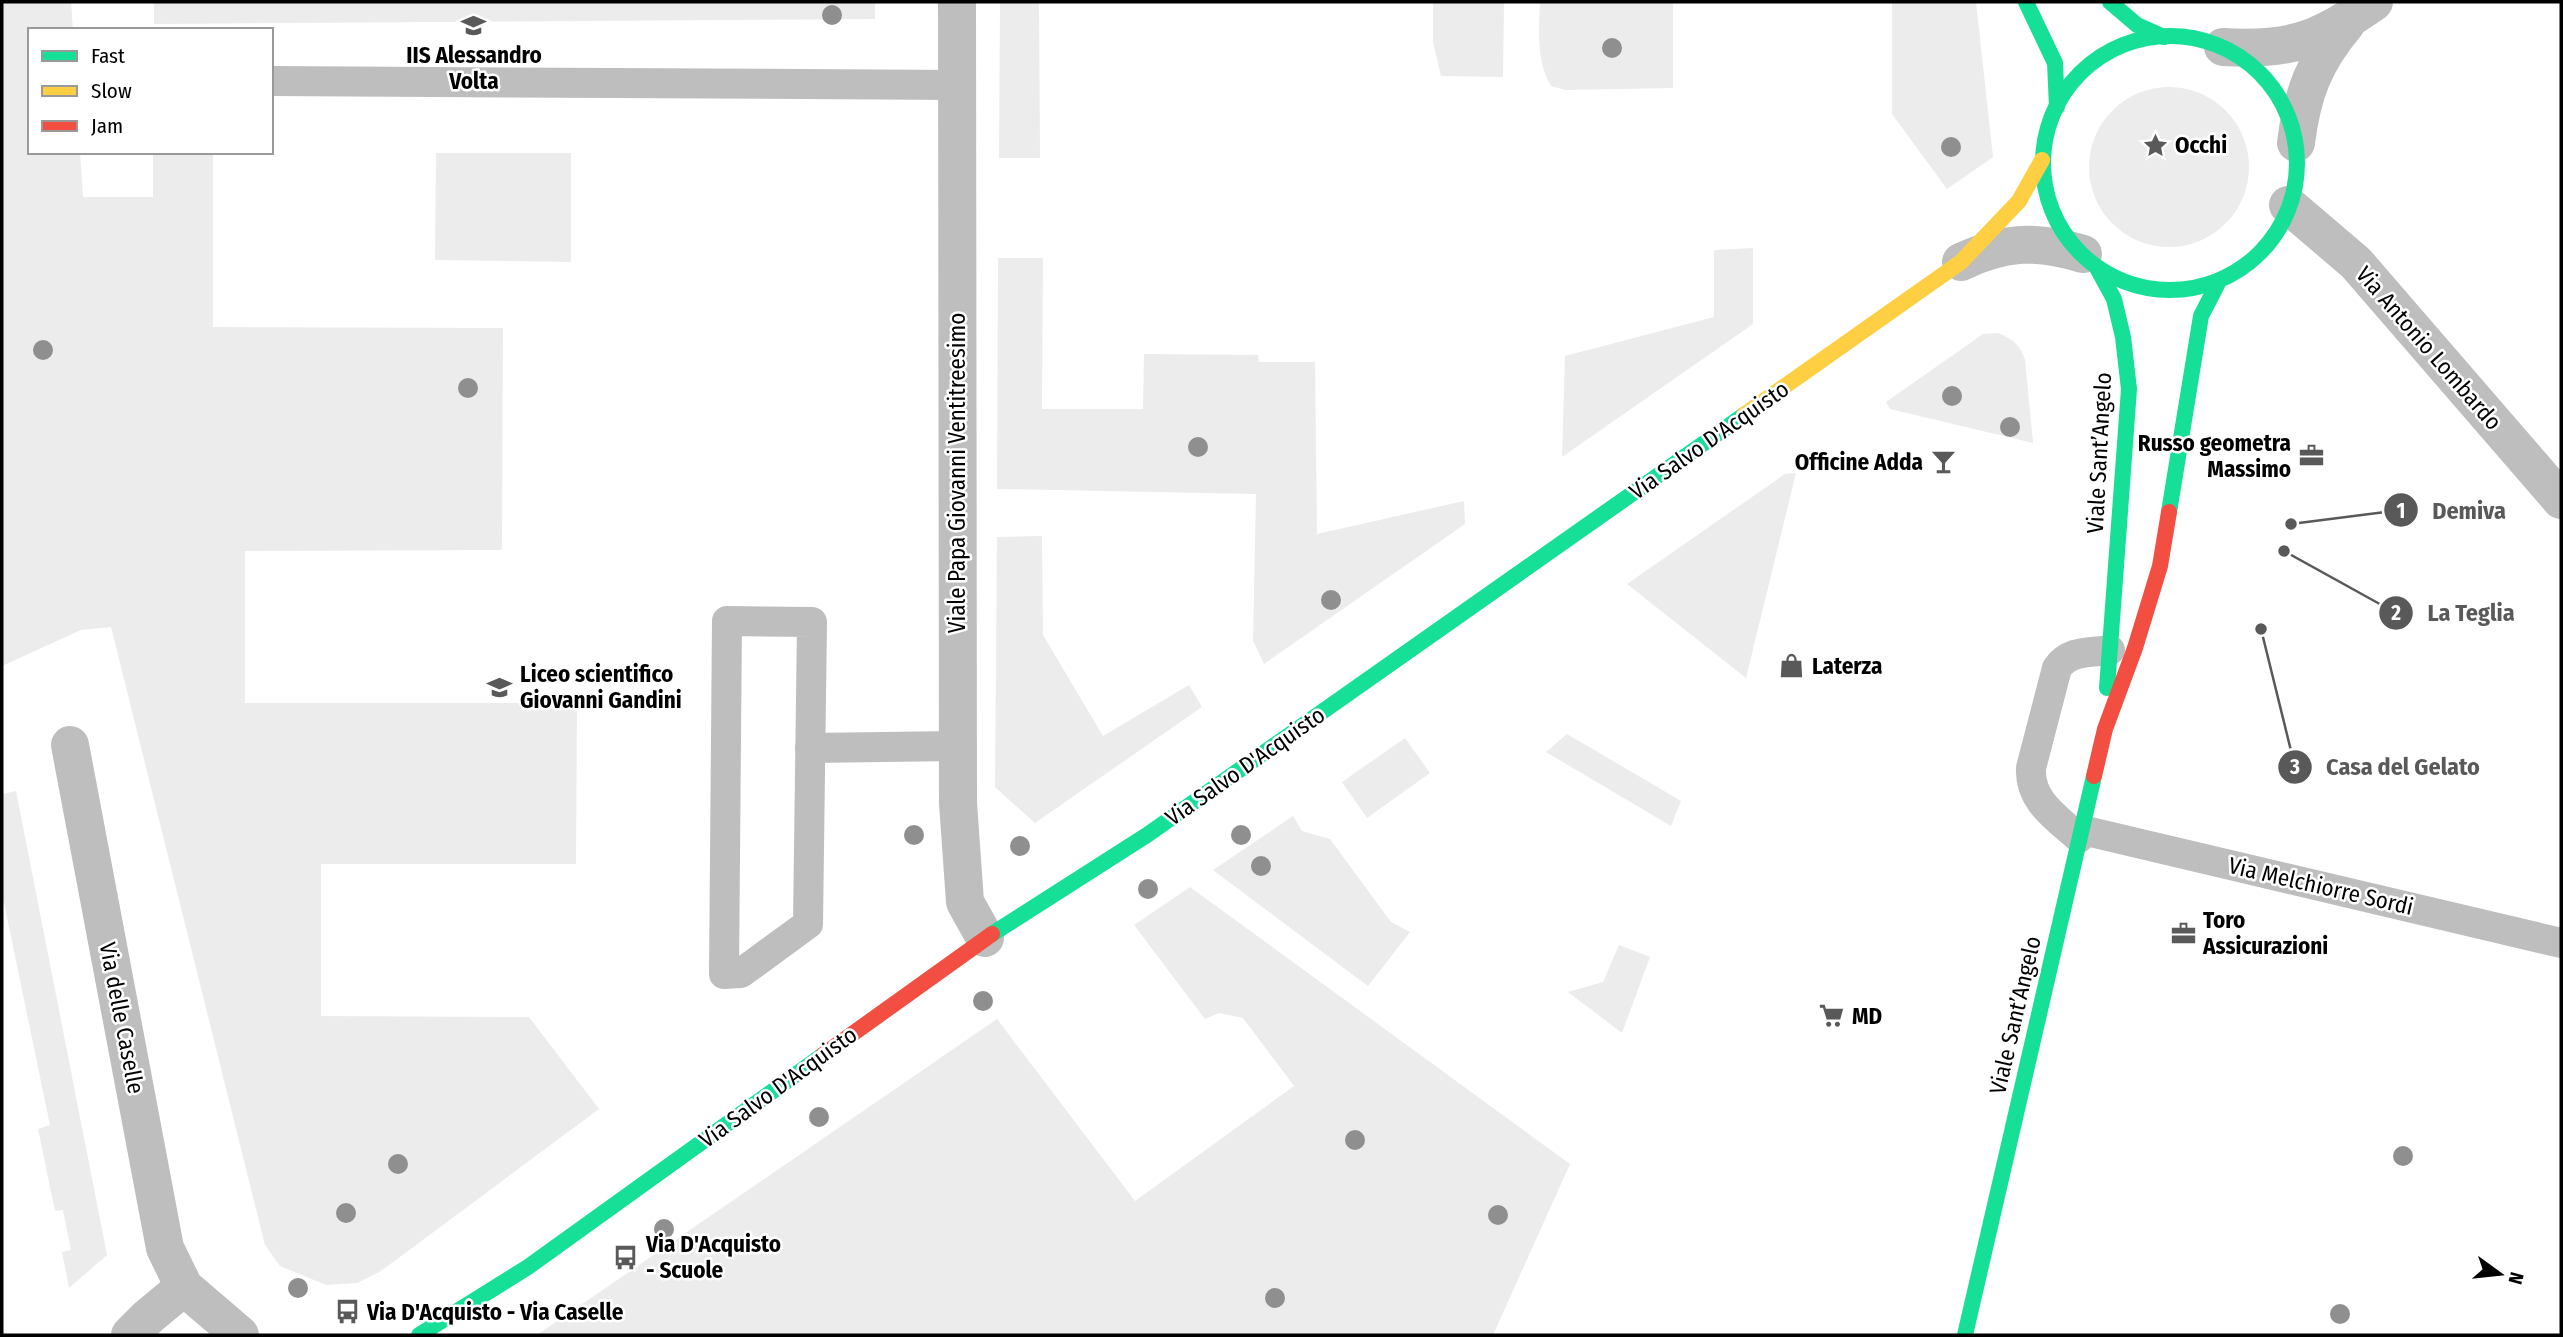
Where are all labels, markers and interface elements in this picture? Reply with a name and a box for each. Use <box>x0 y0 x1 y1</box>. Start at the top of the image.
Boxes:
school or university icon: IIS Alessandro Volta <box>460 11 488 39</box>
legend <box>28 28 273 154</box>
place label: IIS Alessandro Volta <box>406 41 542 95</box>
text: Fast <box>91 43 125 69</box>
text: Slow <box>91 78 132 104</box>
text: Jam <box>91 113 123 139</box>
place icon: Occhi <box>2141 131 2169 159</box>
place label: Occhi <box>2175 131 2227 159</box>
street label: Via Antonio Lombardo <box>2350 260 2508 436</box>
street label: Viale Papa Giovanni Ventitreesimo <box>943 313 971 633</box>
street label: Viale Sant’Angelo <box>2081 372 2117 534</box>
street label: Via Salvo D'Acquisto <box>1624 375 1794 505</box>
place label: Russo geometra Massimo <box>2138 429 2291 483</box>
office icon: Russo geometra Massimo <box>2297 442 2325 470</box>
place label: Officine Adda <box>1795 448 1923 476</box>
bar icon: Officine Adda <box>1929 448 1957 476</box>
callout: Demiva <box>2383 488 2520 533</box>
text: Demiva <box>2432 497 2506 525</box>
text: 1 <box>2397 498 2405 524</box>
callout: La Teglia <box>2379 590 2529 635</box>
text: La Teglia <box>2427 599 2515 627</box>
text: 2 <box>2390 600 2401 626</box>
shop icon: Laterza <box>1778 652 1806 680</box>
place label: Laterza <box>1812 652 1882 680</box>
place label: Liceo scientifico Giovanni Gandini <box>520 660 682 714</box>
school or university icon: Liceo scientifico Giovanni Gandini <box>486 673 514 701</box>
street label: Via Salvo D'Acquisto <box>1160 701 1330 831</box>
callout: Casa del Gelato <box>2277 745 2494 790</box>
text: Casa del Gelato <box>2326 753 2480 781</box>
text: 3 <box>2289 754 2300 780</box>
street label: Via Melchiorre Sordi <box>2226 851 2416 921</box>
place label: Toro Assicurazioni <box>2202 906 2328 960</box>
office icon: Toro Assicurazioni <box>2169 919 2197 947</box>
street label: Viale Sant’Angelo <box>1983 933 2047 1097</box>
street label: Via delle Caselle <box>94 940 150 1096</box>
supermarket icon: MD <box>1818 1002 1846 1030</box>
place label: MD <box>1852 1002 1882 1030</box>
street label: Via Salvo D'Acquisto <box>694 1020 862 1154</box>
place label: Via D'Acquisto - Scuole <box>645 1230 781 1284</box>
north arrow <box>2465 1239 2535 1309</box>
bus stop icon: Via D'Acquisto - Scuole <box>612 1243 640 1271</box>
text: N <box>2503 1270 2529 1287</box>
bus stop icon: Via D'Acquisto - Via Caselle <box>333 1298 361 1326</box>
place label: Via D'Acquisto - Via Caselle <box>366 1298 624 1326</box>

